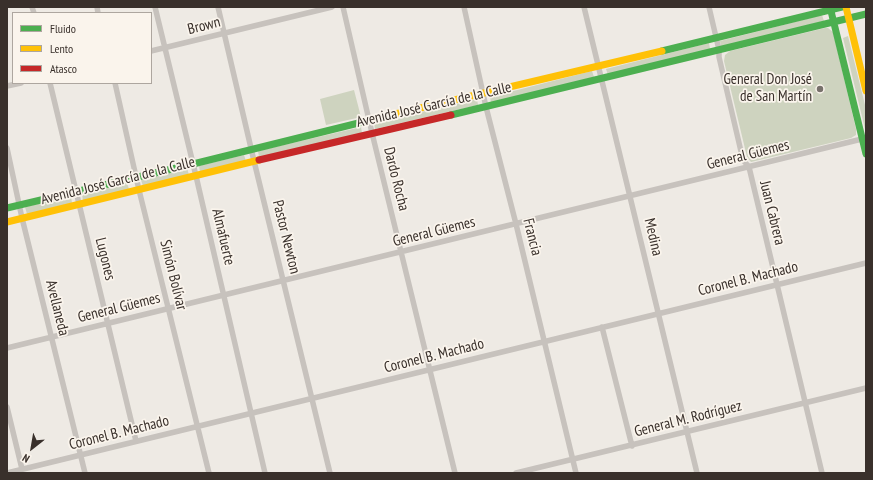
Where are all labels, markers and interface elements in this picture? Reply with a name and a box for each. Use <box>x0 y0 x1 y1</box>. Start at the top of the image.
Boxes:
legend <box>12 12 152 84</box>
street label: Brown <box>186 13 222 39</box>
text: Fluido <box>50 21 76 36</box>
text: Lento <box>50 41 73 56</box>
text: Atasco <box>50 61 77 76</box>
place label: General Don José de San Martín <box>723 71 812 106</box>
street label: Avenida José García de la Calle <box>355 78 513 132</box>
marker: General Don José de San Martín <box>815 84 825 94</box>
street label: General Güemes <box>705 136 791 174</box>
street label: Dardo Rocha <box>379 145 413 213</box>
street label: Avenida José García de la Calle <box>39 153 197 209</box>
street label: Juan Cabrera <box>755 179 789 247</box>
street label: Pastor Newton <box>268 198 304 276</box>
street label: Almafuerte <box>208 207 238 267</box>
street label: General Güemes <box>391 213 477 251</box>
street label: Medina <box>640 216 666 258</box>
street label: Francia <box>519 217 545 257</box>
street label: Lugones <box>91 236 119 282</box>
street label: Simón Bolívar <box>156 238 190 312</box>
street label: Coronel B. Machado <box>696 258 800 300</box>
street label: Avellaneda <box>41 278 73 338</box>
street label: General Güemes <box>76 289 162 327</box>
street label: Coronel B. Machado <box>382 335 486 377</box>
street label: General M. Rodríguez <box>632 397 744 441</box>
street label: Coronel B. Machado <box>67 412 171 454</box>
north arrow <box>12 428 52 468</box>
text: N <box>20 451 32 466</box>

